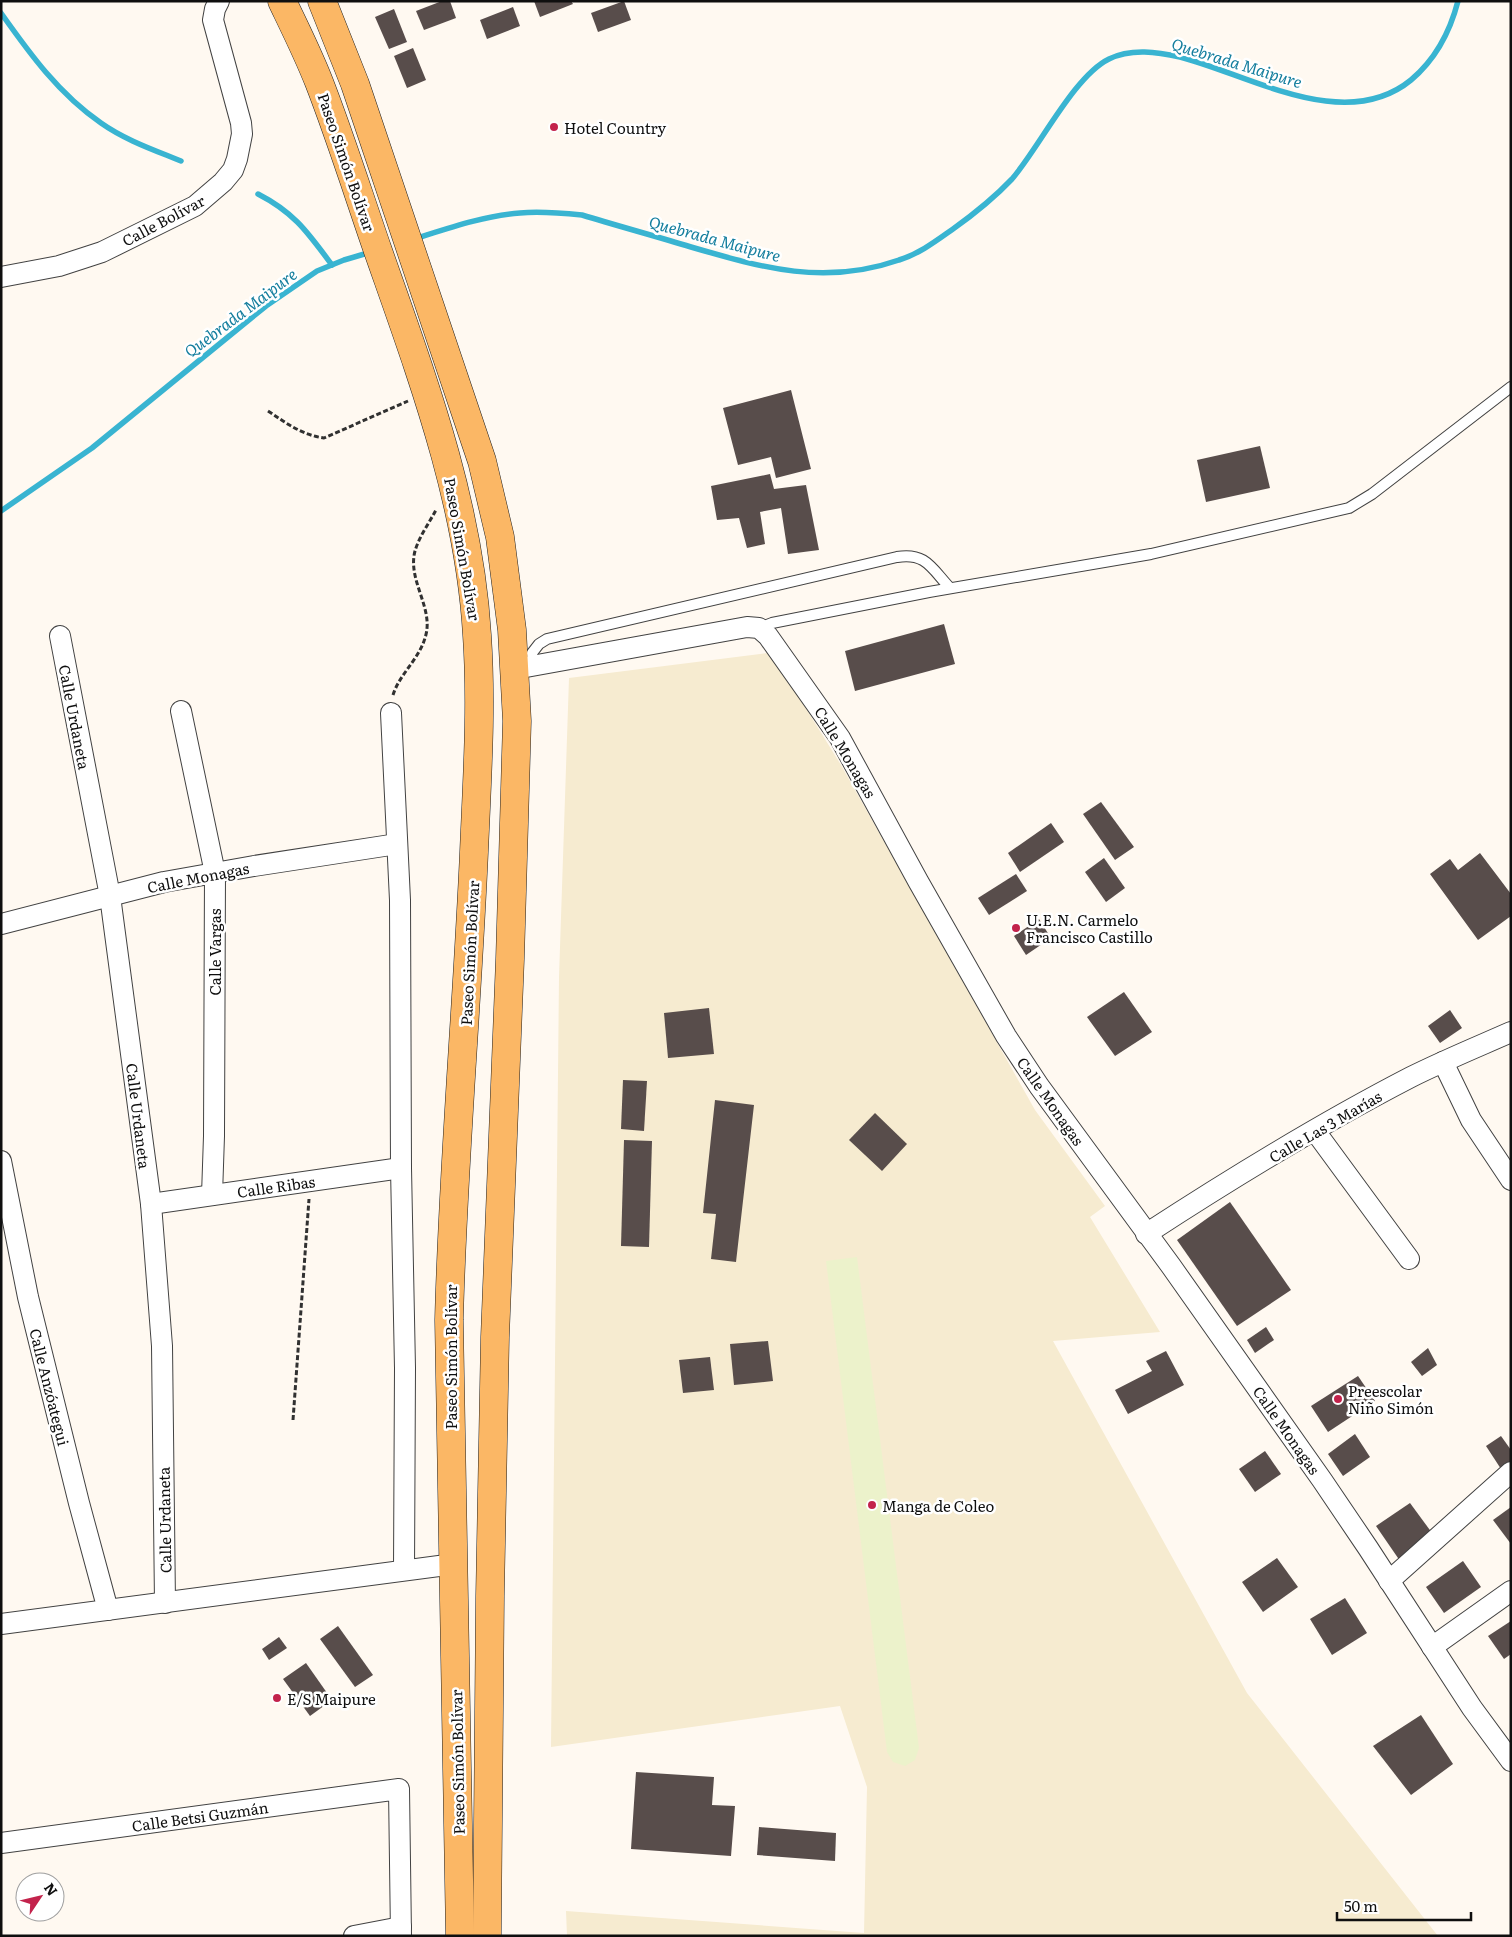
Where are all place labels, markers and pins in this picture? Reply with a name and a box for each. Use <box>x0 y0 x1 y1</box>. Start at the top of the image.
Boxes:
place label: Hotel Country <box>564 116 667 139</box>
marker: Hotel Country <box>548 121 560 133</box>
place label: U.E.N. Carmelo Francisco Castillo <box>1026 908 1153 948</box>
marker: U.E.N. Carmelo Francisco Castillo <box>1010 922 1022 934</box>
place label: Preescolar Niño Simón <box>1348 1379 1434 1419</box>
marker: Preescolar Niño Simón <box>1332 1393 1344 1405</box>
place label: Manga de Coleo <box>882 1494 994 1517</box>
marker: Manga de Coleo <box>866 1499 878 1511</box>
place label: E/S Maipure <box>287 1687 376 1710</box>
marker: E/S Maipure <box>271 1692 283 1704</box>

